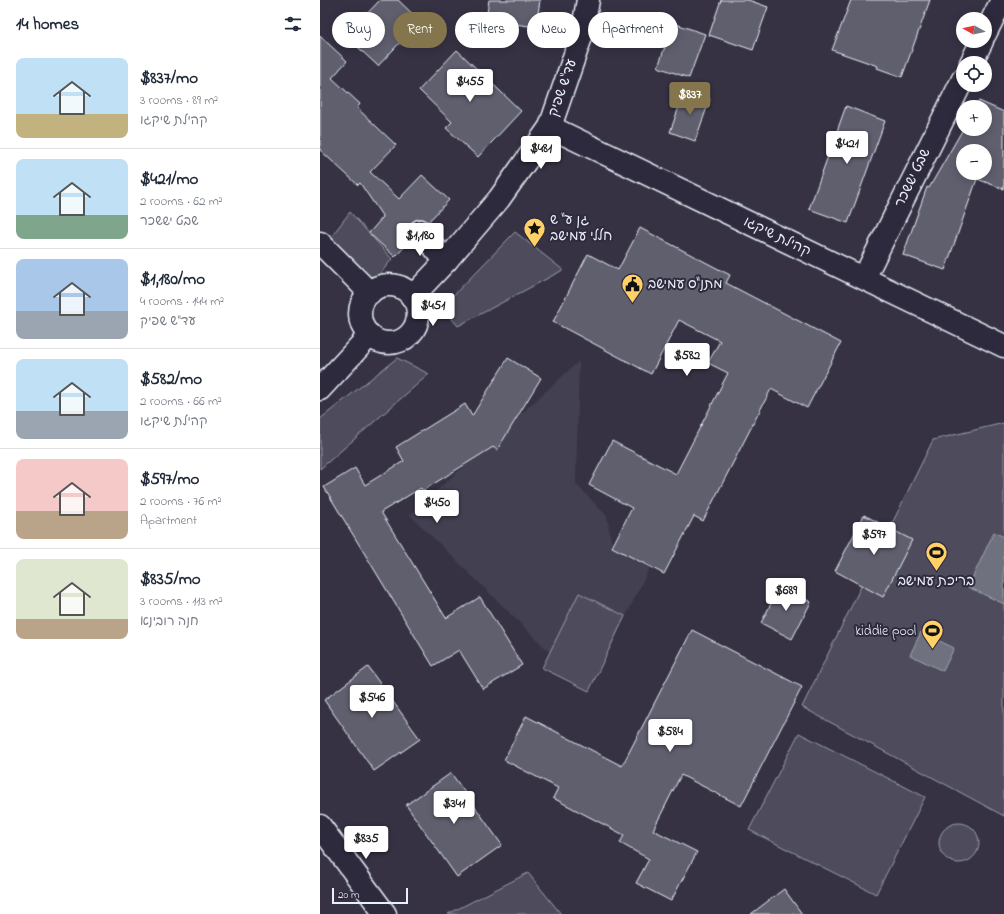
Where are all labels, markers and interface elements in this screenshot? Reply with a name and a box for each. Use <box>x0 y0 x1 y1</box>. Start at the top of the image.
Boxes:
text: 14 homes <box>16 12 79 37</box>
chip: Buy <box>332 12 385 48</box>
chip: Rent <box>393 12 447 48</box>
chip: Filters <box>455 12 519 48</box>
chip: New <box>527 12 580 48</box>
chip: Apartment <box>588 12 678 48</box>
north arrow <box>956 12 992 48</box>
map controls <box>956 12 992 180</box>
icon: filters <box>282 13 304 35</box>
street label: עד"ש שפיק <box>543 56 583 120</box>
button: locate <box>956 56 992 92</box>
text: $837/mo <box>140 66 198 91</box>
pin: $455 <box>446 69 494 103</box>
text: $455 <box>456 72 484 91</box>
icon: home <box>48 74 96 122</box>
pin: $837 <box>666 82 714 116</box>
text: $837 <box>678 85 702 104</box>
text: 3 rooms · 89 m² <box>140 91 218 110</box>
button: + <box>956 100 992 136</box>
text: קהילת שיקגו <box>140 111 208 130</box>
pin: $421 <box>823 131 871 165</box>
text: $421 <box>835 134 859 153</box>
pin: $481 <box>517 136 565 170</box>
text: $481 <box>530 139 552 158</box>
button: − <box>956 144 992 180</box>
street label: שבט יששכר <box>890 145 936 211</box>
text: $421/mo <box>140 167 198 192</box>
icon: home <box>48 175 96 223</box>
text: 2 rooms · 62 m² <box>140 192 223 211</box>
place label: גן ע" ש חללי עמישב <box>550 210 612 247</box>
text: שבט יששכר <box>140 212 199 231</box>
street label: קהילת שיקגו <box>740 212 814 262</box>
place icon: גן ע" ש חללי עמישב <box>522 215 548 248</box>
pin: $1,180 <box>387 223 453 257</box>
text: $1,180 <box>406 226 434 245</box>
text: $1,180/mo <box>140 267 205 292</box>
public building icon: מתנ"ס עמישב <box>620 271 646 304</box>
place label: מתנ"ס עמישב <box>648 274 722 295</box>
icon: home <box>48 275 96 323</box>
text: 4 rooms · 144 m² <box>140 292 224 311</box>
pin: $451 <box>409 293 457 327</box>
text: $451 <box>421 296 445 315</box>
text: עד"ש שפיק <box>140 312 196 331</box>
pin: $582 <box>663 343 711 377</box>
text: $582 <box>674 346 700 365</box>
text: $582/mo <box>140 367 202 392</box>
icon: home <box>48 375 96 423</box>
text: 2 rooms · 66 m² <box>140 392 222 411</box>
text: קהילת שיקגו <box>140 412 208 431</box>
text: $597/mo <box>140 467 199 492</box>
icon: home <box>48 475 96 523</box>
pin: $450 <box>413 490 461 524</box>
text: 2 rooms · 76 m² <box>140 492 222 511</box>
text: $450 <box>424 493 450 512</box>
text: Apartment <box>140 511 197 530</box>
pin: $597 <box>850 522 898 556</box>
text: $597 <box>862 525 886 544</box>
sports icon: בריכת עמישב <box>923 540 949 573</box>
text: $835/mo <box>140 567 201 592</box>
place label: בריכת עמישב <box>898 571 974 592</box>
icon: home <box>48 575 96 623</box>
pin: $689 <box>762 578 810 612</box>
text: $689 <box>775 581 797 600</box>
text: 3 rooms · 113 m² <box>140 592 223 611</box>
text: חנה רובינא <box>140 612 199 631</box>
sports icon: kiddie pool <box>919 618 945 651</box>
place label: kiddie pool <box>855 621 916 642</box>
pin: $546 <box>348 685 396 719</box>
text: $546 <box>359 688 385 707</box>
pin: $584 <box>646 719 694 753</box>
text: $584 <box>657 722 683 741</box>
pin: $341 <box>430 791 478 825</box>
text: $341 <box>443 794 465 813</box>
pin: $835 <box>342 826 390 860</box>
text: $835 <box>353 829 379 848</box>
scale bar <box>332 886 408 905</box>
text: 20 m <box>338 887 360 903</box>

